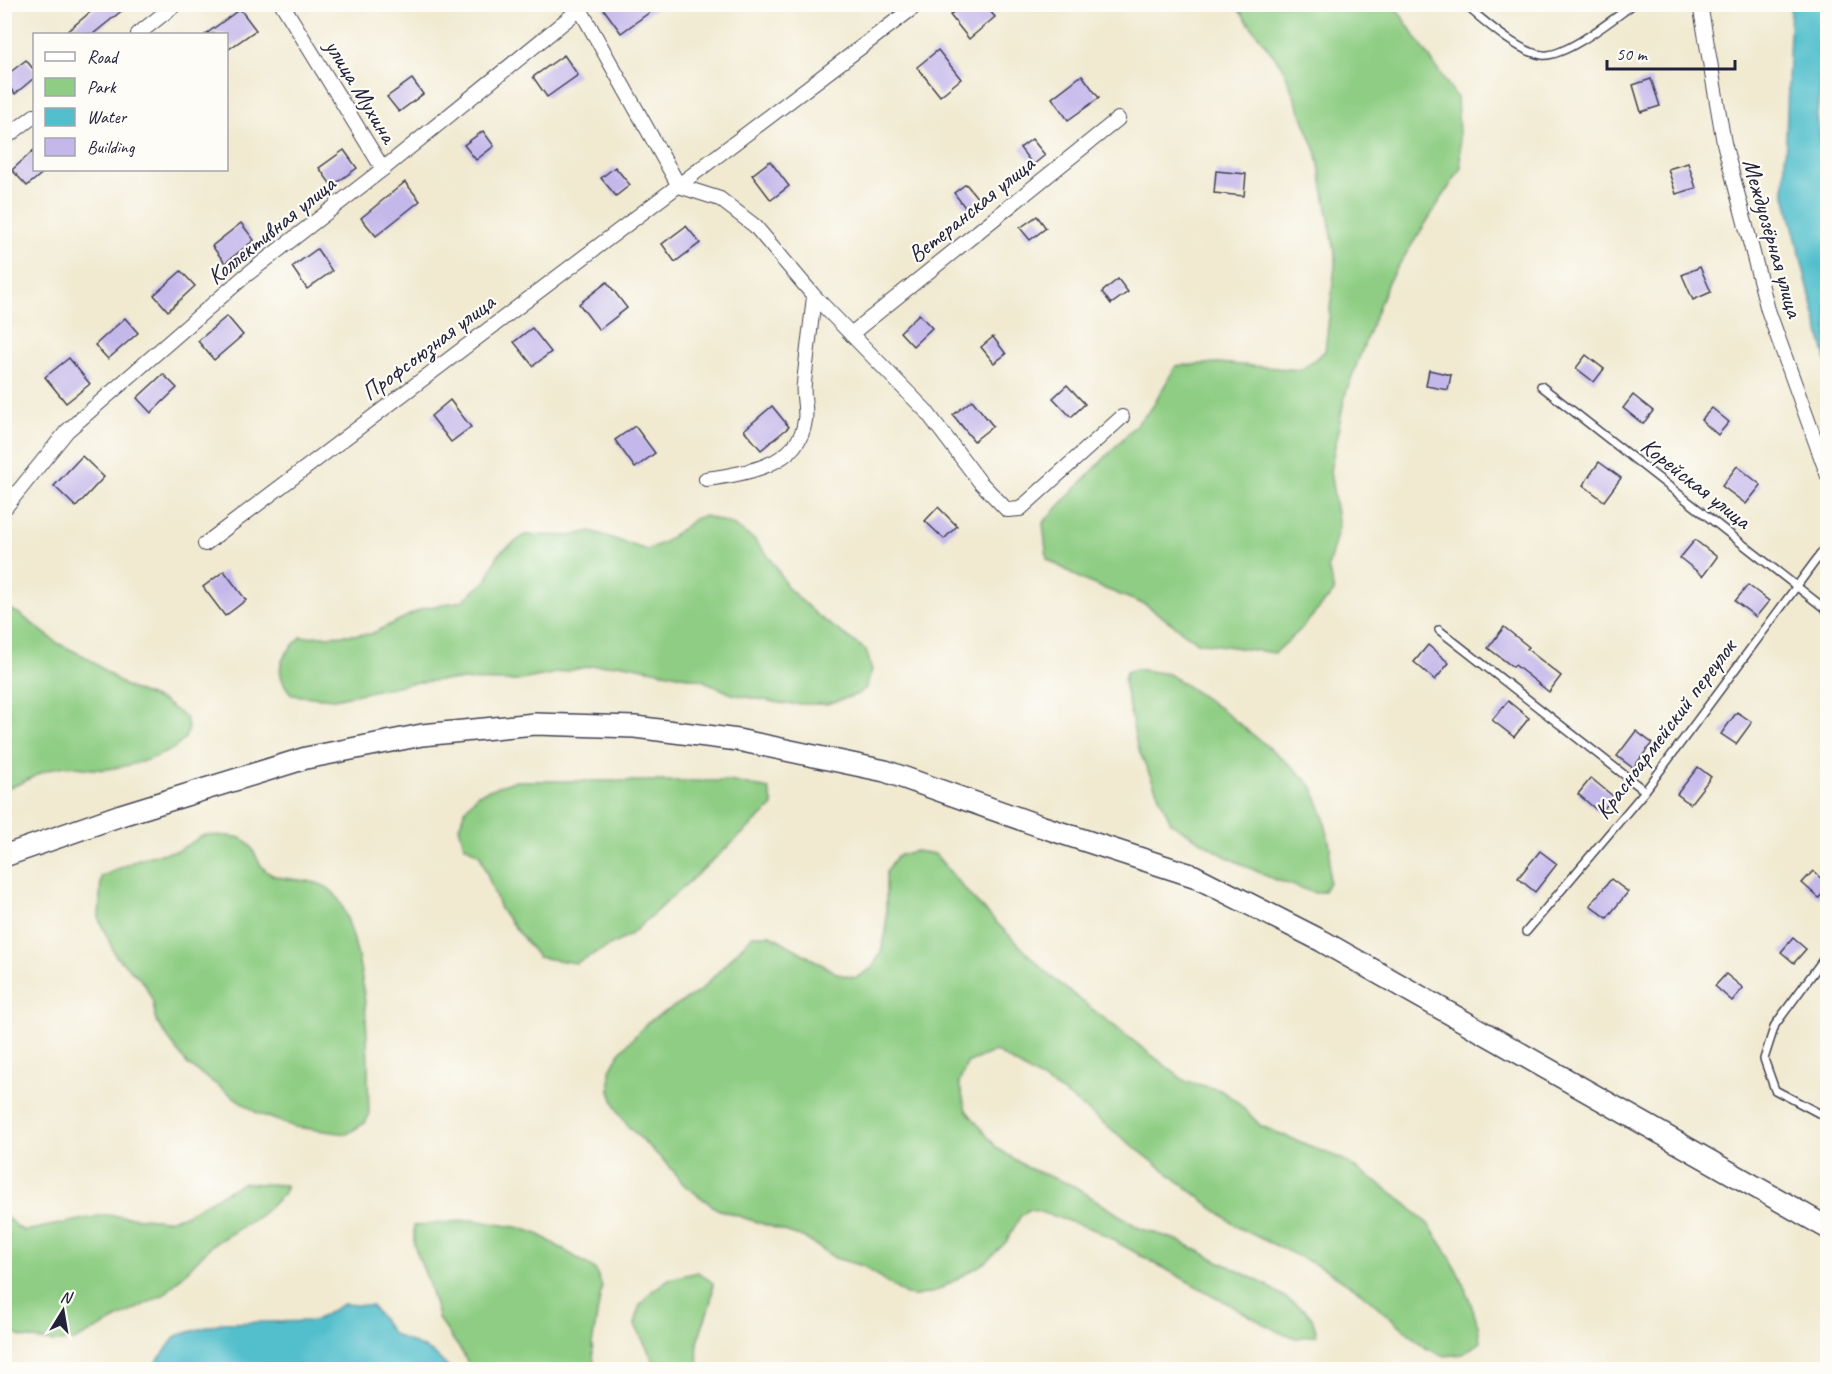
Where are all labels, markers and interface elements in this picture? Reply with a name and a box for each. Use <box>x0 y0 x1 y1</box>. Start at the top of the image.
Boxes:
street label: улица Мухина <box>317 32 405 150</box>
legend <box>33 33 228 171</box>
scale bar <box>1607 33 1734 71</box>
text: 50 m <box>1616 43 1649 65</box>
text: Road <box>87 46 120 68</box>
text: Park <box>87 76 117 98</box>
text: Water <box>87 106 128 128</box>
text: Building <box>87 136 136 158</box>
street label: Ветеранская улица <box>902 148 1041 269</box>
street label: Междуозёрная улица <box>1736 155 1810 322</box>
street label: Коллективная улица <box>201 168 342 291</box>
street label: Профсоюзная улица <box>355 286 502 408</box>
street label: Корейская улица <box>1635 431 1758 536</box>
street label: Красноармейский переулок <box>1587 631 1744 825</box>
north arrow <box>33 1281 93 1341</box>
text: N <box>59 1286 75 1309</box>

